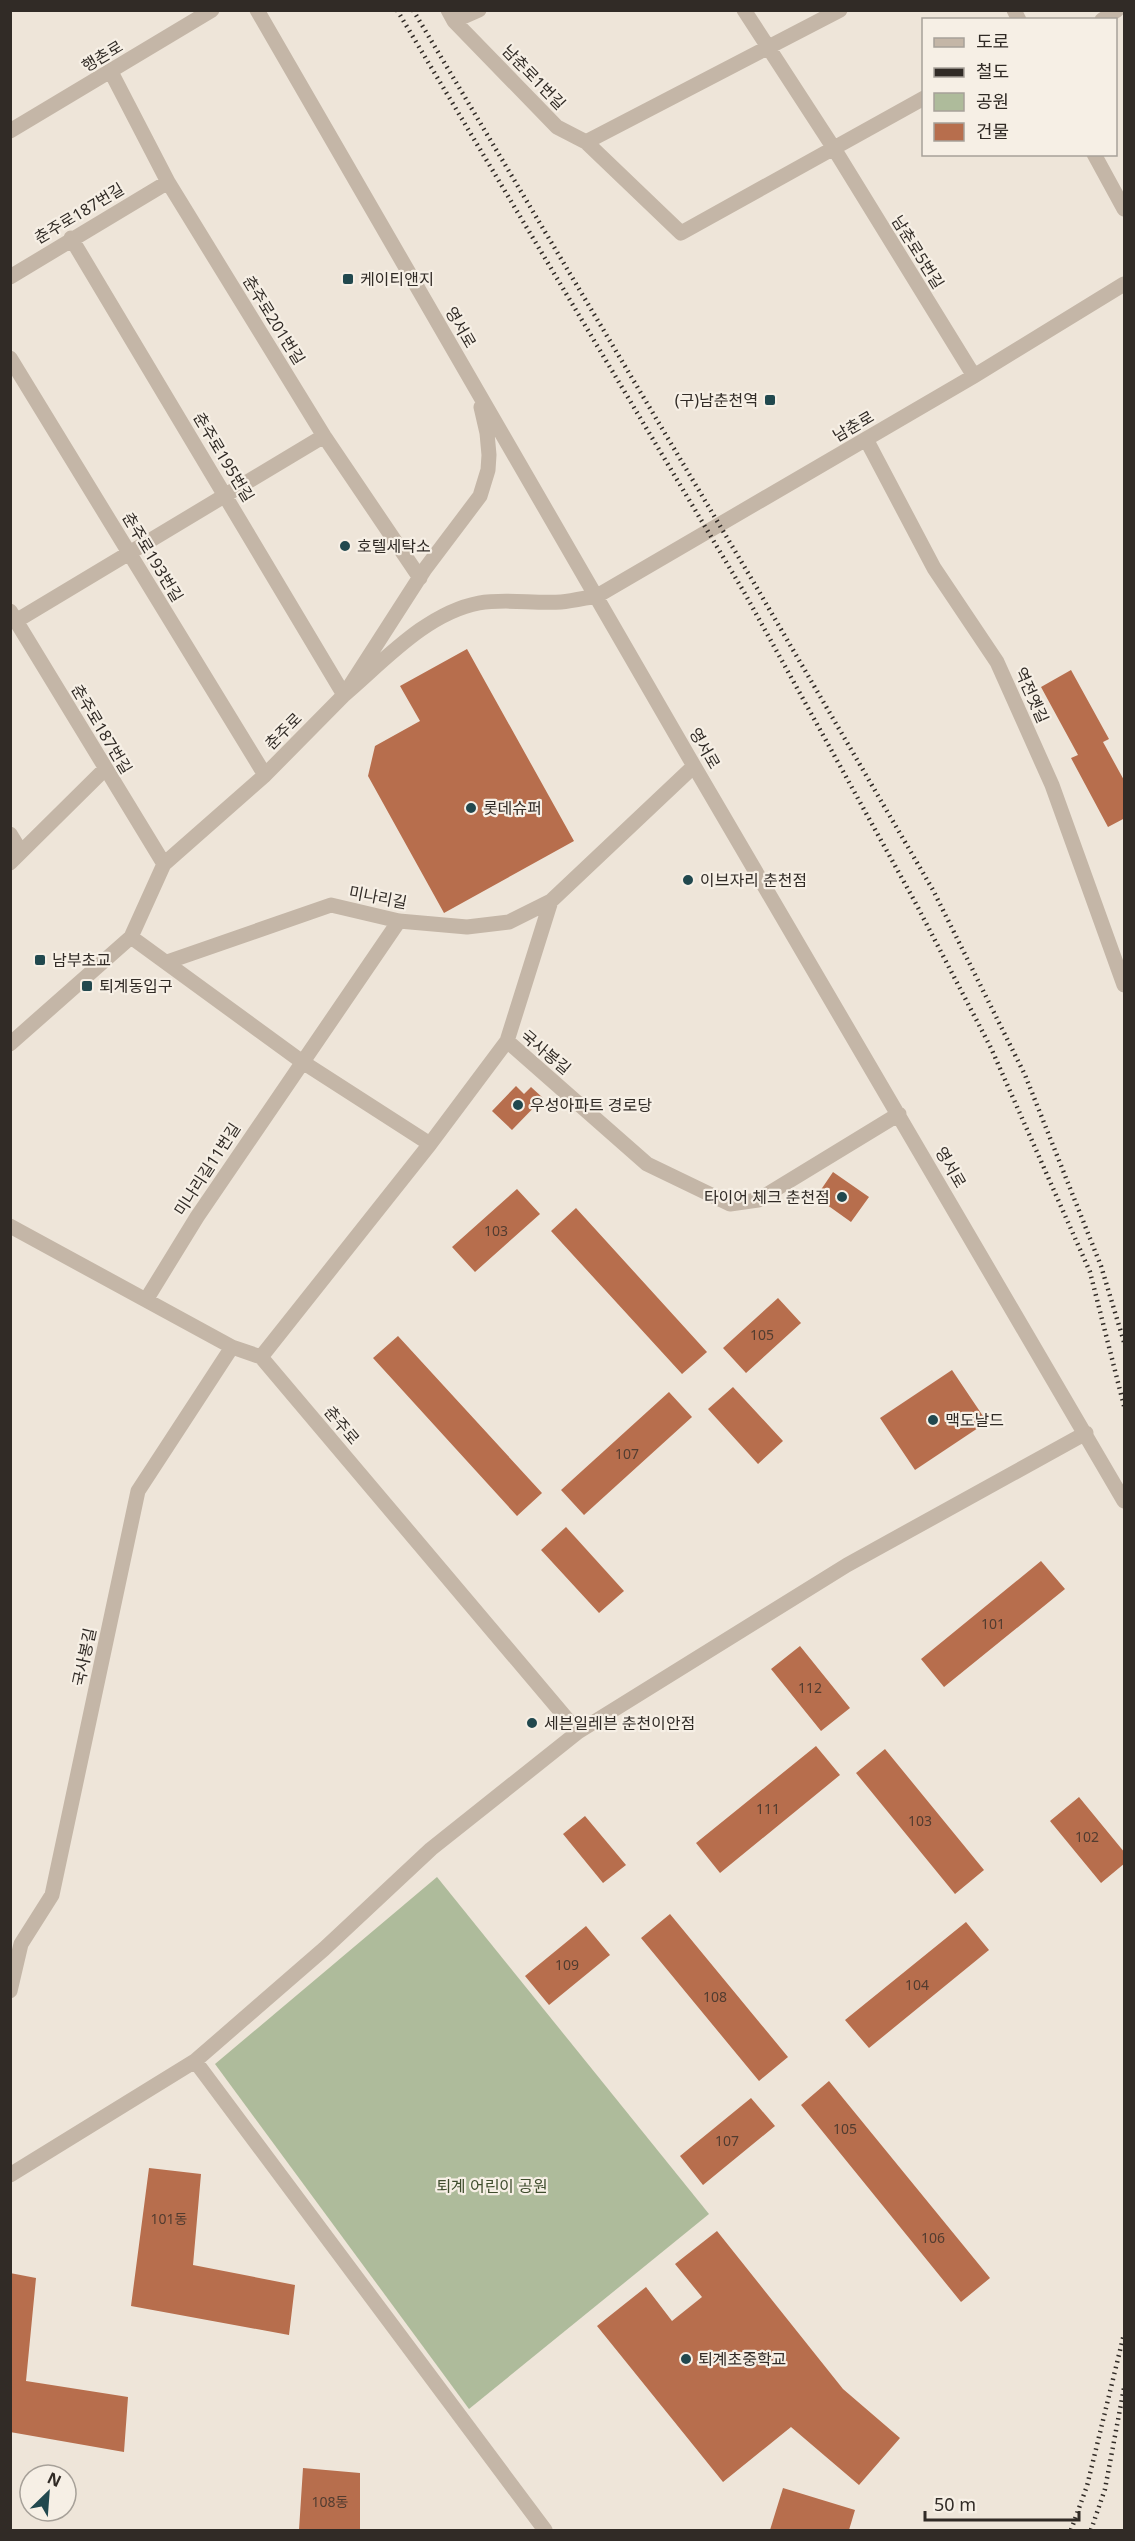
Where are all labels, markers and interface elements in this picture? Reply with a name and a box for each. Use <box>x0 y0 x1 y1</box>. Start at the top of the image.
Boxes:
legend <box>922 18 1117 156</box>
text: 도로 <box>976 29 1009 53</box>
street label: 행촌로 <box>77 35 127 77</box>
street label: 남춘로1번길 <box>497 40 571 114</box>
text: 철도 <box>976 59 1009 83</box>
text: 공원 <box>976 89 1009 113</box>
text: 건물 <box>976 119 1009 143</box>
street label: 춘주로187번길 <box>30 178 128 248</box>
street label: 남춘로5번길 <box>887 211 949 293</box>
place label: 케이티앤지 <box>360 268 434 290</box>
street label: 춘주로201번길 <box>238 271 310 369</box>
marker: 케이티앤지 <box>341 272 355 286</box>
street label: 영서로 <box>440 302 482 352</box>
place label: (구)남춘천역 <box>675 389 758 411</box>
marker: (구)남춘천역 <box>763 393 777 407</box>
street label: 남춘로 <box>828 405 878 447</box>
street label: 춘주로195번길 <box>189 408 259 506</box>
street label: 춘주로193번길 <box>118 508 188 606</box>
place label: 호텔세탁소 <box>357 535 431 557</box>
marker: 호텔세탁소 <box>338 539 352 553</box>
street label: 역전옛길 <box>1010 664 1054 726</box>
street label: 춘주로187번길 <box>67 680 137 778</box>
street label: 춘주로 <box>260 707 307 754</box>
street label: 영서로 <box>684 723 726 773</box>
place label: 롯데슈퍼 <box>483 797 542 819</box>
marker: 롯데슈퍼 <box>464 801 478 815</box>
place label: 이브자리 춘천점 <box>700 869 807 891</box>
marker: 이브자리 춘천점 <box>681 873 695 887</box>
street label: 미나리길 <box>347 881 409 913</box>
place label: 남부초교 <box>52 949 111 971</box>
marker: 남부초교 <box>33 953 47 967</box>
place label: 퇴계동입구 <box>99 975 173 997</box>
marker: 퇴계동입구 <box>80 979 94 993</box>
street label: 국사봉길 <box>516 1025 576 1079</box>
place label: 우성아파트 경로당 <box>530 1094 652 1116</box>
marker: 우성아파트 경로당 <box>511 1098 525 1112</box>
street label: 미나리길11번길 <box>169 1118 245 1220</box>
street label: 영서로 <box>930 1142 972 1192</box>
place label: 타이어 체크 춘천점 <box>704 1186 830 1208</box>
marker: 타이어 체크 춘천점 <box>835 1190 849 1204</box>
house number: 103 <box>484 1221 508 1240</box>
house number: 105 <box>750 1325 774 1344</box>
street label: 춘주로 <box>319 1401 365 1449</box>
place label: 맥도날드 <box>945 1409 1004 1431</box>
marker: 맥도날드 <box>926 1413 940 1427</box>
house number: 107 <box>615 1444 639 1463</box>
house number: 101 <box>981 1614 1005 1633</box>
street label: 국사봉길 <box>67 1626 101 1688</box>
house number: 112 <box>798 1678 822 1697</box>
place label: 세븐일레븐 춘천이안점 <box>544 1712 695 1734</box>
marker: 세븐일레븐 춘천이안점 <box>525 1716 539 1730</box>
house number: 111 <box>756 1799 780 1818</box>
house number: 103 <box>908 1811 932 1830</box>
house number: 102 <box>1075 1827 1099 1846</box>
house number: 109 <box>555 1955 579 1974</box>
house number: 104 <box>905 1975 929 1994</box>
house number: 108 <box>703 1987 727 2006</box>
house number: 105 <box>833 2119 857 2138</box>
house number: 107 <box>715 2131 739 2150</box>
park label: 퇴계 어린이 공원 <box>436 2175 548 2197</box>
house number: 101동 <box>151 2209 188 2228</box>
house number: 106 <box>921 2228 945 2247</box>
place label: 퇴계초중학교 <box>698 2348 786 2370</box>
marker: 퇴계초중학교 <box>679 2352 693 2366</box>
north arrow <box>18 2463 78 2523</box>
text: N <box>44 2467 65 2492</box>
scale bar <box>925 2484 1080 2522</box>
house number: 108동 <box>312 2492 349 2511</box>
text: 50 m <box>934 2492 976 2516</box>

